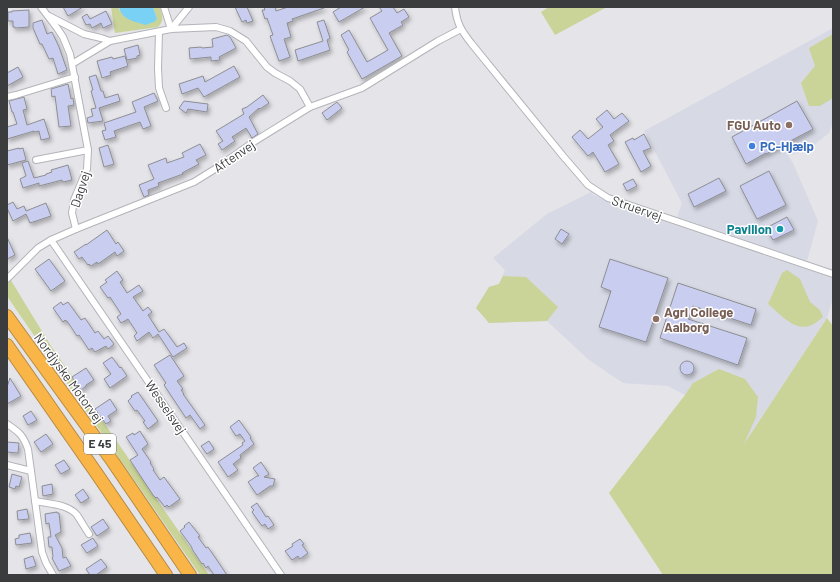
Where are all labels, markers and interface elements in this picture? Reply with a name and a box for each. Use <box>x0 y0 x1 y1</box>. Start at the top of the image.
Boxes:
place label: FGU Auto <box>727 117 781 133</box>
marker: FGU Auto <box>784 120 794 130</box>
street label: Aftenvej <box>210 136 258 176</box>
place label: PC-Hjælp <box>760 138 814 154</box>
marker: PC-Hjælp <box>747 141 757 151</box>
street label: Dagvej <box>67 169 93 209</box>
street label: Struervej <box>610 192 664 224</box>
place label: Pavilion <box>727 221 772 237</box>
marker: Pavilion <box>775 224 785 234</box>
place label: Agri College Aalborg <box>664 304 733 335</box>
marker: Agri College Aalborg <box>651 314 661 324</box>
street label: Nordjyske Motorvej <box>31 330 107 426</box>
street label: Wesselsvej <box>142 377 190 437</box>
road number: E 45 <box>84 434 116 454</box>

